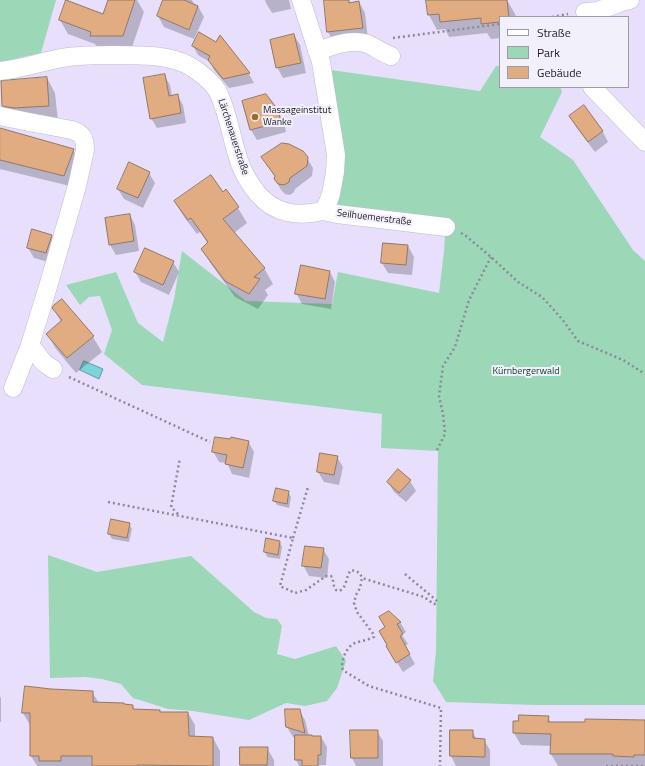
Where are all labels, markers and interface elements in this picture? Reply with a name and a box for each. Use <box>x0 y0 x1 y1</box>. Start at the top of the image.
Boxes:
legend <box>499 16 629 88</box>
text: Straße <box>537 23 571 42</box>
text: Park <box>537 43 560 62</box>
text: Gebäude <box>537 63 582 82</box>
street label: Lärchenauerstraße <box>215 97 251 177</box>
place label: Massageinstitut Wanke <box>263 105 331 128</box>
marker: Massageinstitut Wanke <box>250 112 260 122</box>
street label: Seilhuemerstraße <box>336 207 412 229</box>
park label: Kürnbergerwald <box>492 366 560 378</box>

